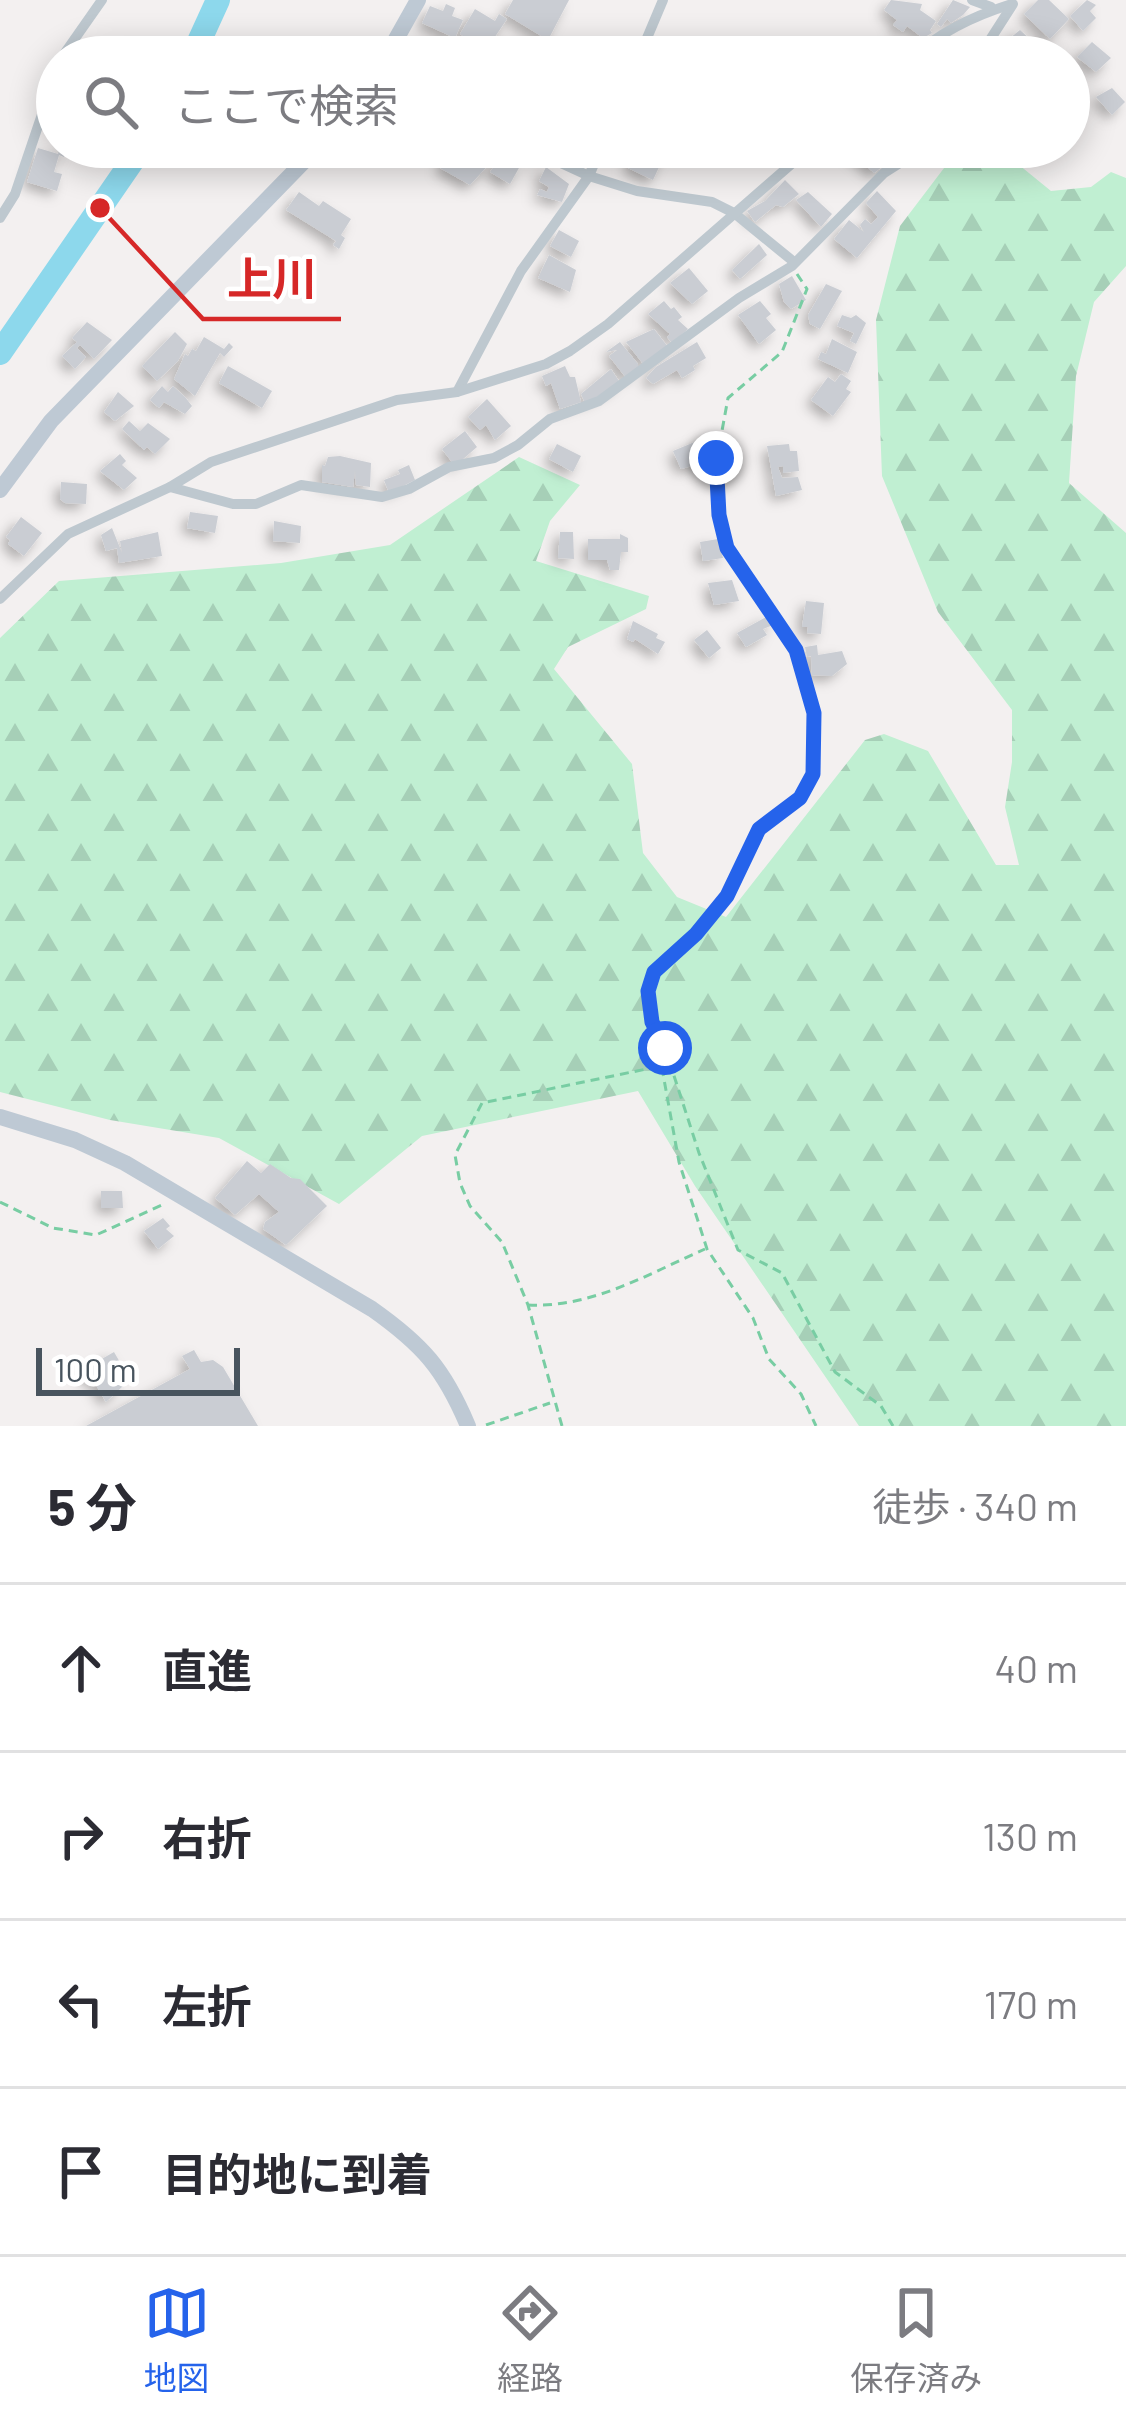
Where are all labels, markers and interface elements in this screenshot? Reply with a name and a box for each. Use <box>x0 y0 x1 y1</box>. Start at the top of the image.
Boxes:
search box <box>36 36 1090 168</box>
icon: search <box>78 69 144 135</box>
text: ここで検索 <box>174 77 399 131</box>
callout: 上川 <box>203 238 341 319</box>
text: 上川 <box>227 250 317 304</box>
route end <box>689 431 743 485</box>
route start <box>638 1021 692 1075</box>
scale bar <box>36 1342 240 1395</box>
text: 100 m <box>54 1349 137 1389</box>
text: 5 分 <box>48 1475 137 1536</box>
text: 徒歩 · 340 m <box>873 1482 1078 1529</box>
icon: ahead <box>48 1635 114 1701</box>
text: 直進 <box>162 1642 252 1696</box>
text: 40 m <box>994 1644 1078 1691</box>
icon: right <box>48 1803 114 1869</box>
text: 右折 <box>162 1810 252 1864</box>
text: 130 m <box>982 1812 1078 1859</box>
icon: left <box>48 1971 114 2037</box>
text: 左折 <box>162 1978 252 2032</box>
text: 170 m <box>984 1980 1078 2027</box>
icon: arrive <box>48 2139 114 2205</box>
text: 目的地に到着 <box>162 2146 432 2200</box>
tab: 地図 <box>144 2280 210 2400</box>
tab: 経路 <box>497 2280 563 2400</box>
tab: 保存済み <box>850 2280 982 2400</box>

